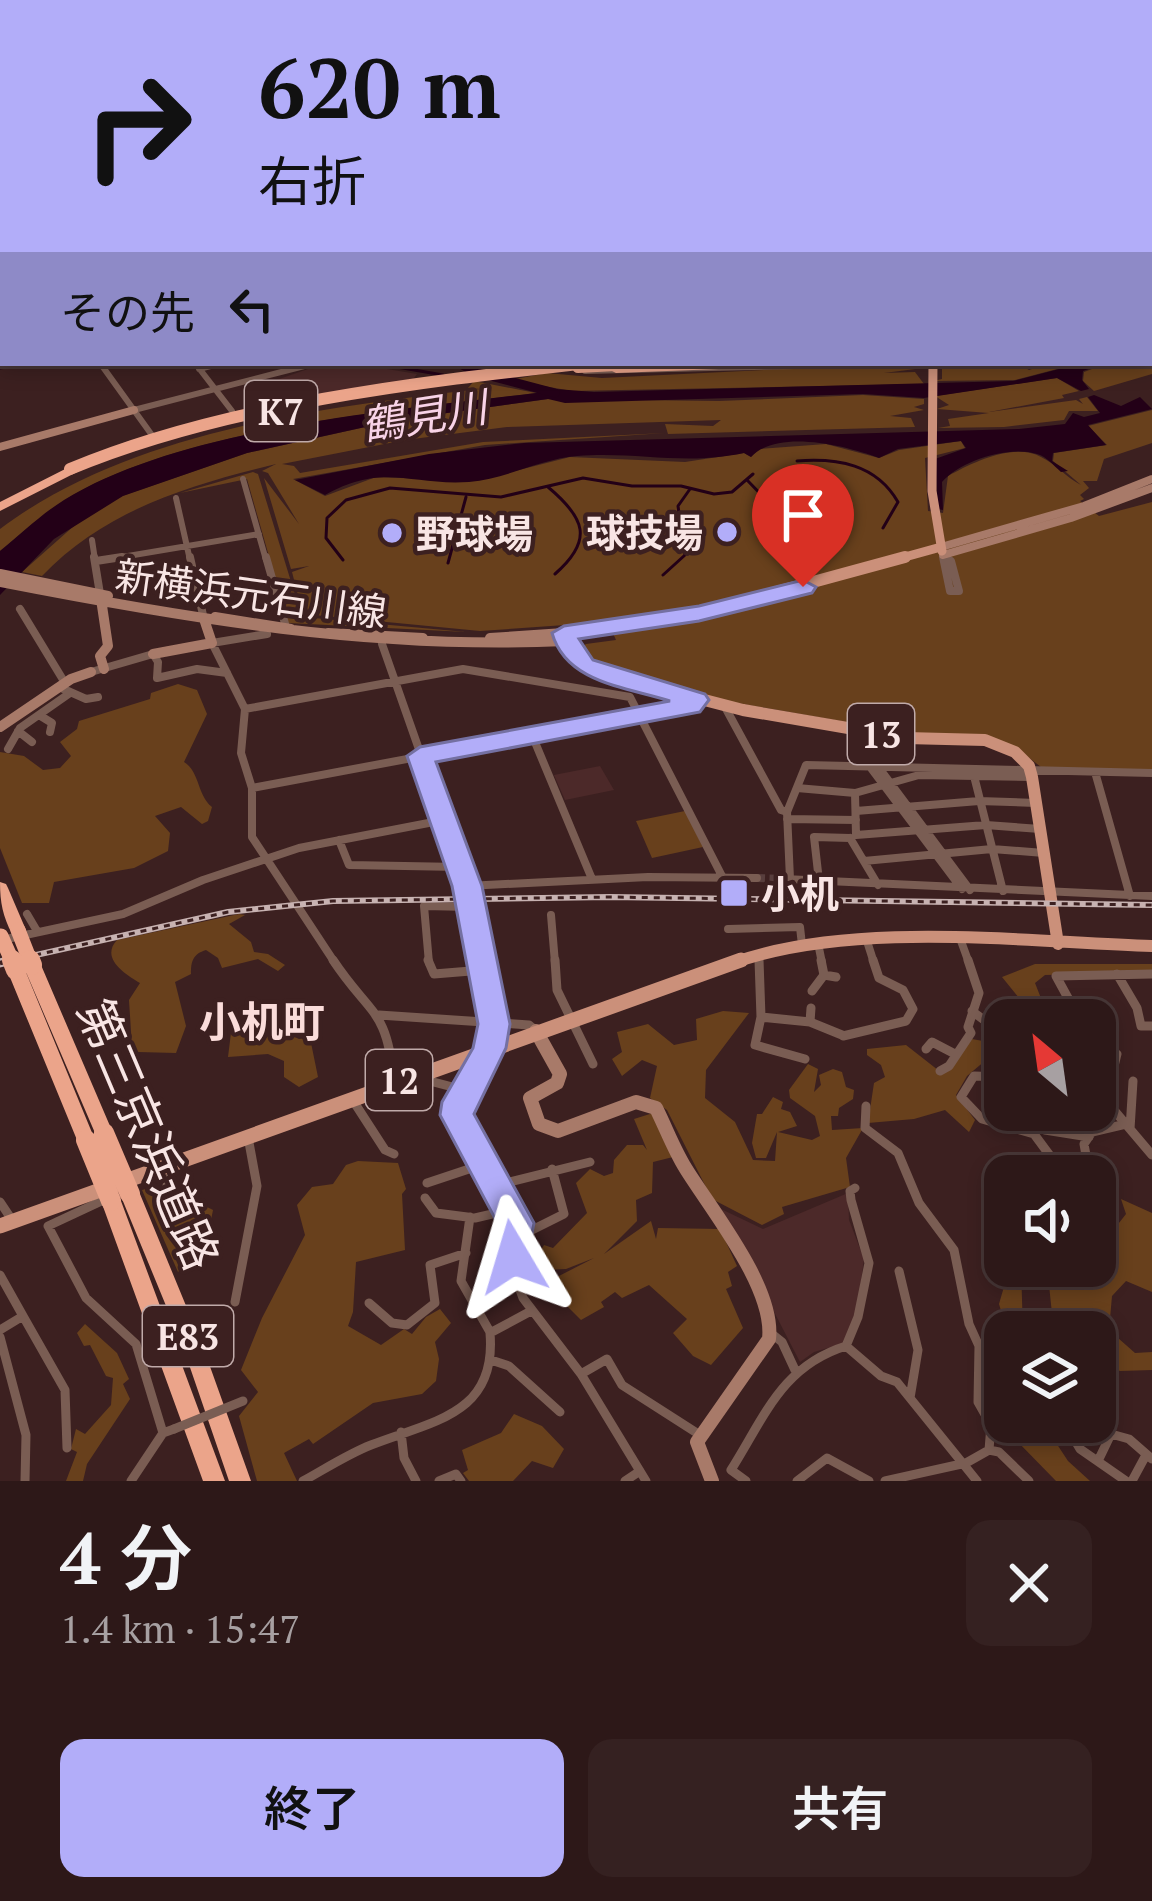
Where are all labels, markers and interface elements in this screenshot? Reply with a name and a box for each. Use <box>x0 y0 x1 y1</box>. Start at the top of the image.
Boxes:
text: 620 m <box>258 31 501 142</box>
icon: right <box>60 48 216 204</box>
text: 右折 <box>258 145 366 216</box>
icon: left <box>219 276 285 342</box>
text: その先 <box>60 282 195 342</box>
water label: 鶴見川 <box>357 377 495 453</box>
road number: K7 <box>245 381 317 441</box>
pin <box>752 464 854 587</box>
icon: arrive <box>770 482 836 548</box>
place label: 球技場 <box>586 506 703 558</box>
place label: 野球場 <box>416 507 533 559</box>
marker: 球技場 <box>714 519 740 545</box>
marker: 野球場 <box>379 520 405 546</box>
street label: 新横浜元石川線 <box>112 548 390 638</box>
road number: 13 <box>848 704 914 764</box>
place label: 小机 <box>761 867 839 919</box>
marker: 小机 <box>718 877 750 909</box>
street label: 第三京浜道路 <box>63 989 235 1279</box>
district label: 小机町 <box>199 993 325 1049</box>
north arrow <box>984 999 1116 1131</box>
map controls <box>984 999 1116 1443</box>
road number: 12 <box>366 1050 432 1110</box>
button: sound <box>984 1155 1116 1287</box>
position arrow <box>450 1194 576 1320</box>
road number: E83 <box>143 1306 233 1366</box>
button: layers <box>984 1311 1116 1443</box>
text: 4 分 <box>60 1509 192 1605</box>
button: close <box>966 1520 1092 1646</box>
text: 1.4 km · 15:47 <box>60 1602 300 1654</box>
button: 終了 <box>60 1739 564 1877</box>
button: 共有 <box>588 1739 1092 1877</box>

